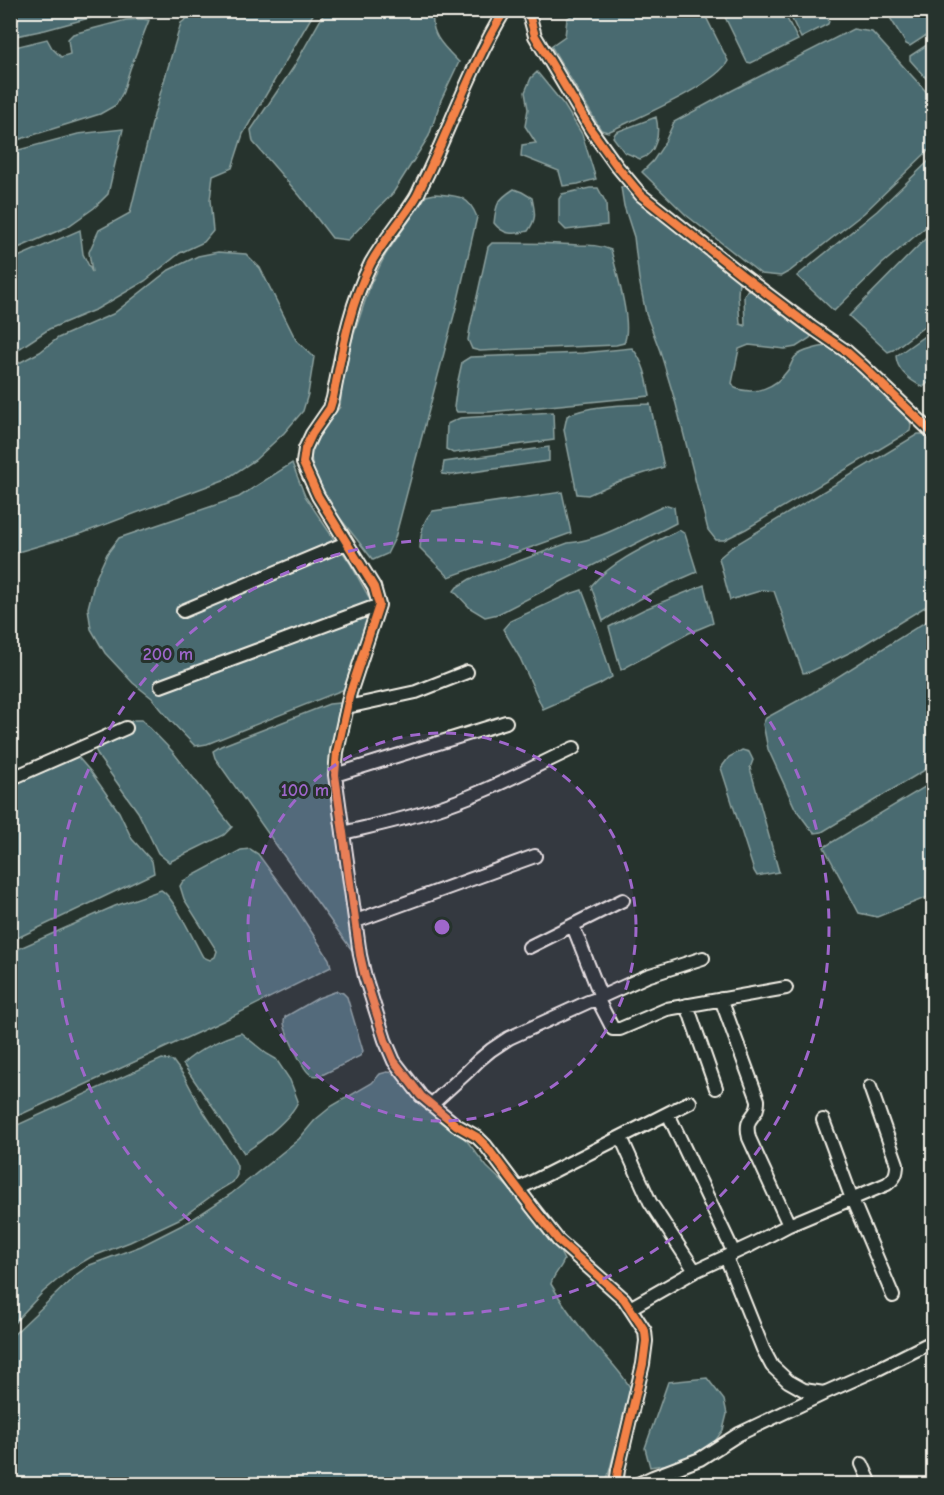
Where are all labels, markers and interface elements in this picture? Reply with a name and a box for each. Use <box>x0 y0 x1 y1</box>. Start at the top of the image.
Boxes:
text: 200 m <box>143 644 193 665</box>
text: 100 m <box>281 780 329 801</box>
centre of rings <box>432 917 452 937</box>

